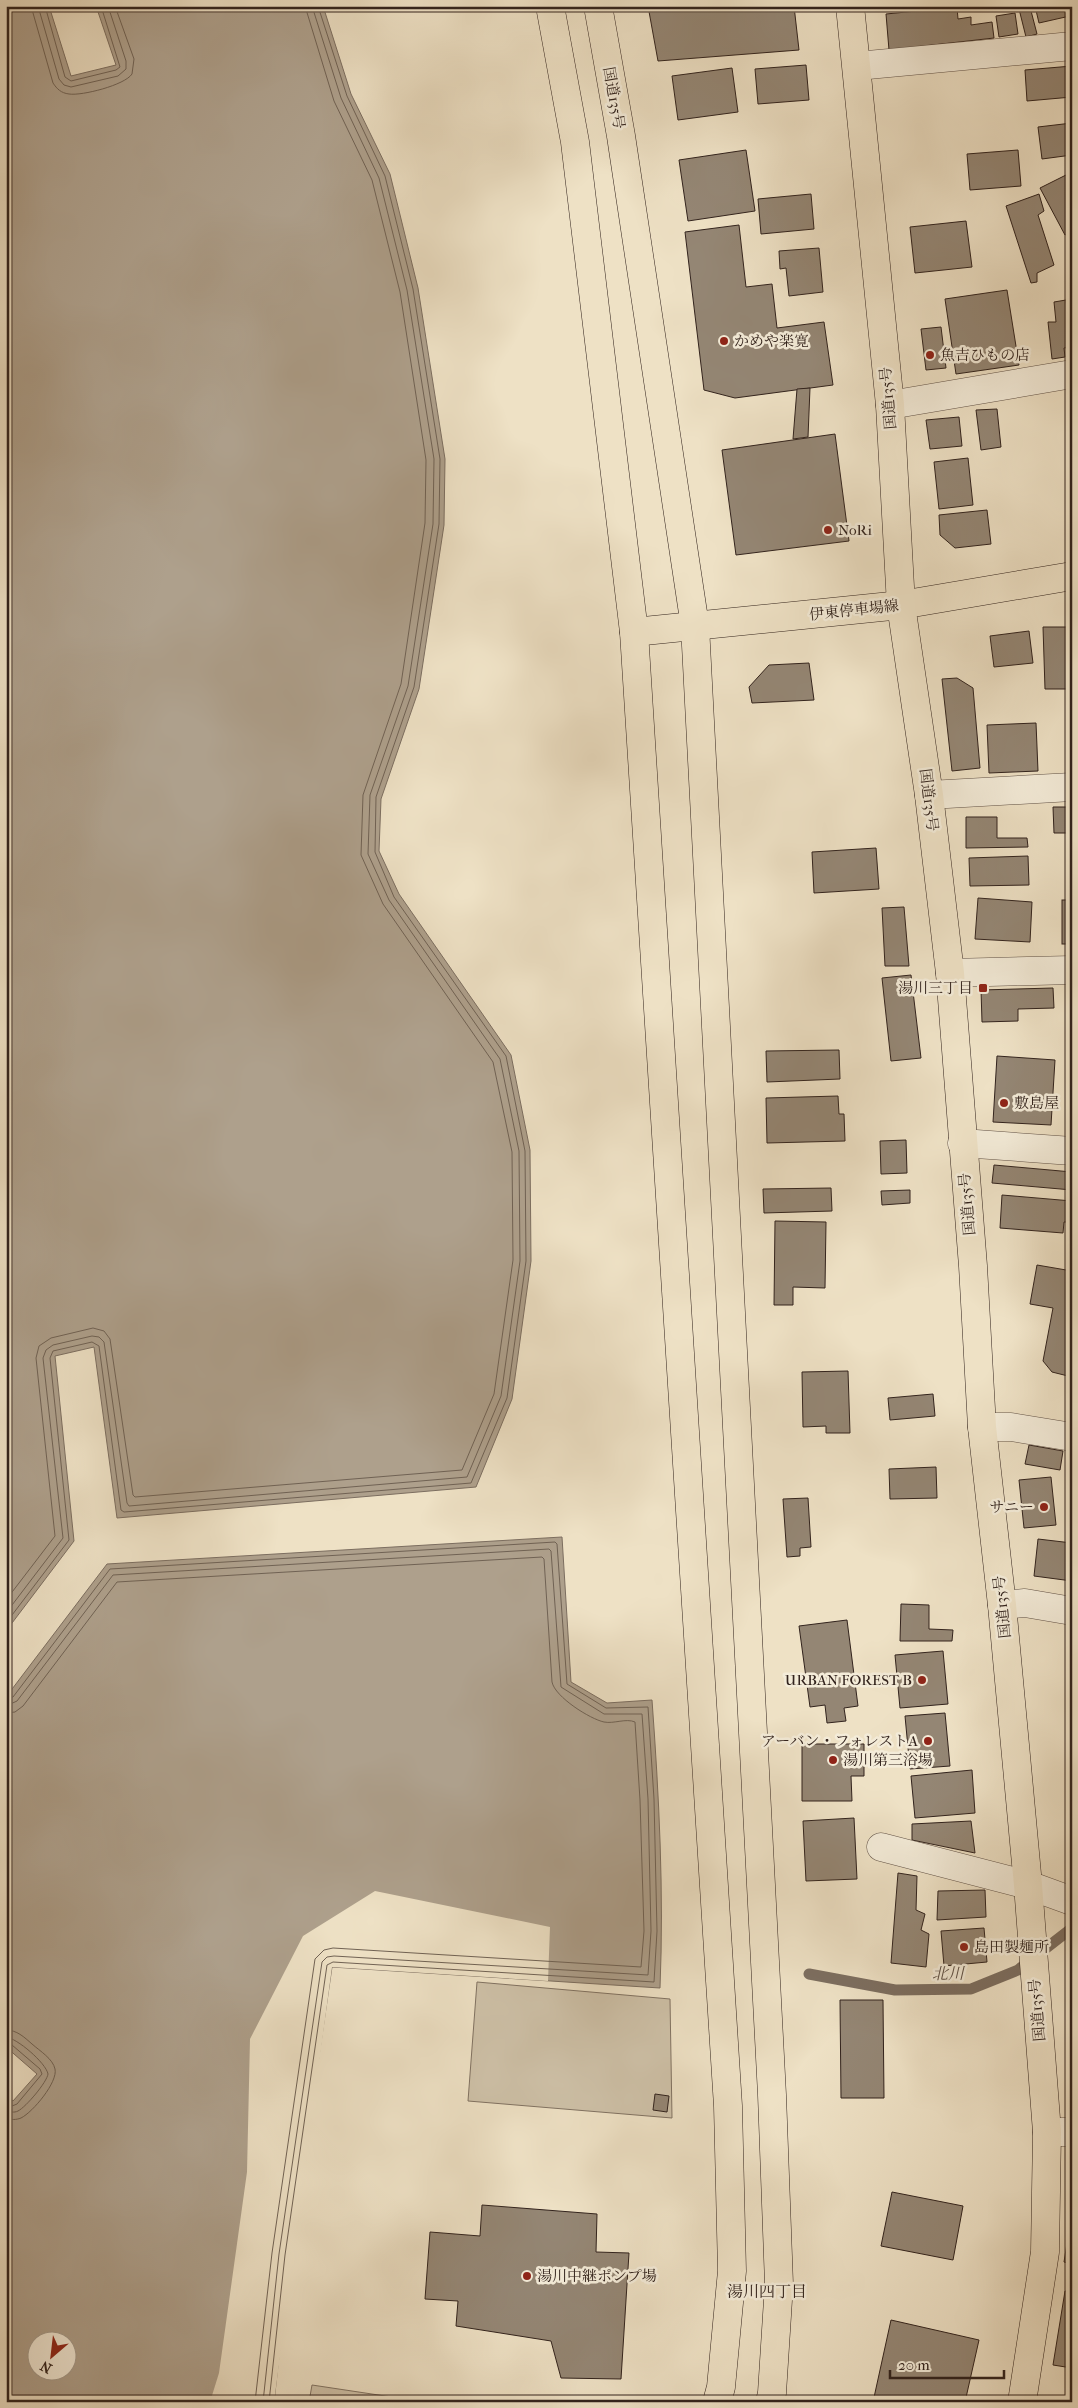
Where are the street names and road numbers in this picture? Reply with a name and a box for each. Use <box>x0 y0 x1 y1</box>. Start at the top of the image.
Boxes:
street label: 国道135号 <box>600 65 628 131</box>
street label: 国道135号 <box>876 366 900 430</box>
street label: 伊東停車場線 <box>808 596 900 624</box>
street label: 国道135号 <box>916 768 942 832</box>
street label: 国道135号 <box>955 1172 979 1236</box>
street label: 国道135号 <box>990 1575 1014 1639</box>
street label: 国道135号 <box>1025 1978 1049 2042</box>

